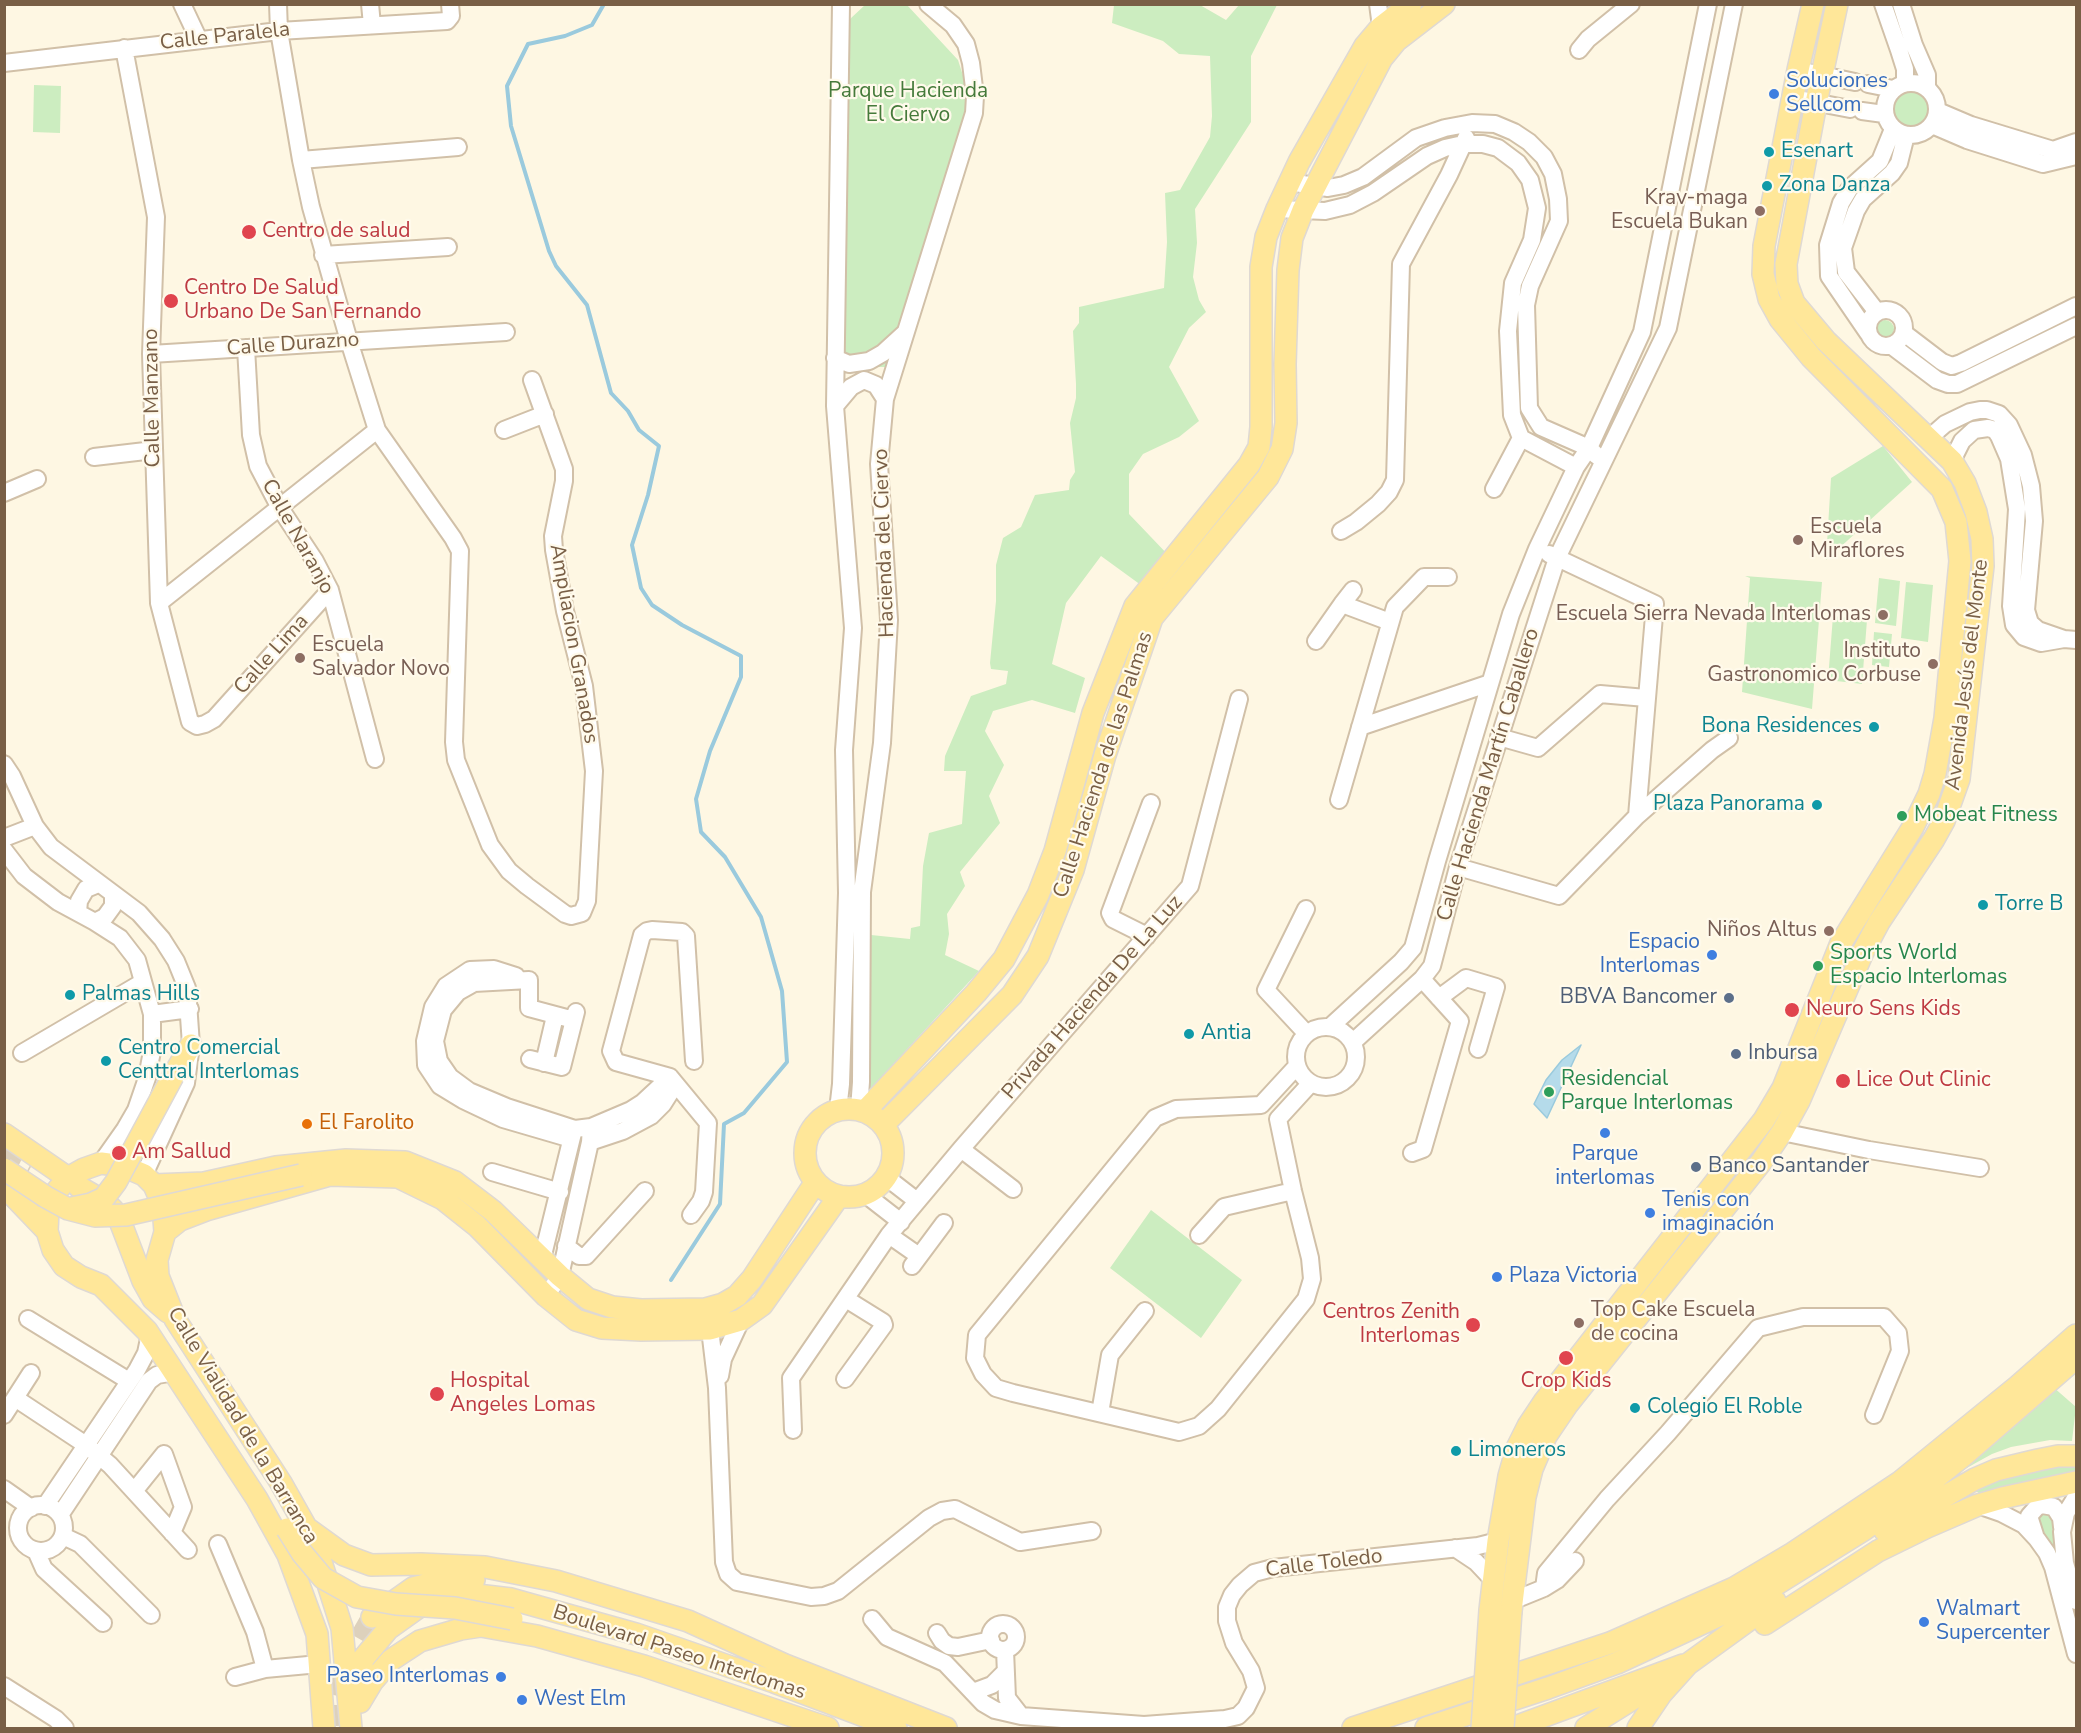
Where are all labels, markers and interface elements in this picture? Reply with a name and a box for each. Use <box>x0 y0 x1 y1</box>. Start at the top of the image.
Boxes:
street label: Calle Paralela <box>159 18 291 56</box>
place label: Soluciones Sellcom <box>1786 69 1888 119</box>
park label: Parque Hacienda El Ciervo <box>828 79 988 129</box>
marker: Soluciones Sellcom <box>1767 87 1781 101</box>
place label: Esenart <box>1781 139 1853 165</box>
marker: Esenart <box>1762 145 1776 159</box>
place label: Zona Danza <box>1779 173 1891 199</box>
marker: Zona Danza <box>1760 179 1774 193</box>
place label: Krav-maga Escuela Bukan <box>1611 186 1748 236</box>
marker: Krav-maga Escuela Bukan <box>1753 204 1767 218</box>
place label: Centro de salud <box>262 219 411 245</box>
marker: Centro de salud <box>240 223 258 241</box>
place label: Centro De Salud Urbano De San Fernando <box>184 276 421 326</box>
marker: Centro De Salud Urbano De San Fernando <box>162 292 180 310</box>
street label: Calle Manzano <box>139 328 167 468</box>
street label: Calle Durazno <box>226 328 360 362</box>
street label: Hacienda del Ciervo <box>869 448 901 638</box>
street label: Calle Naranjo <box>255 475 339 599</box>
place label: Escuela Miraflores <box>1810 515 1905 565</box>
marker: Escuela Miraflores <box>1791 533 1805 547</box>
street label: Ampliacion Granados <box>543 542 603 746</box>
street label: Avenida Jesús del Monte <box>1941 558 1995 792</box>
place label: Escuela Sierra Nevada Interlomas <box>1556 602 1871 628</box>
marker: Escuela Sierra Nevada Interlomas <box>1876 608 1890 622</box>
street label: Calle Lima <box>229 610 315 700</box>
street label: Calle Hacienda Martín Caballero <box>1432 626 1546 924</box>
street label: Calle Hacienda de las Palmas <box>1049 629 1159 901</box>
place label: Escuela Salvador Novo <box>312 633 450 683</box>
place label: Instituto Gastronomico Corbuse <box>1707 639 1921 689</box>
marker: Escuela Salvador Novo <box>293 651 307 665</box>
marker: Instituto Gastronomico Corbuse <box>1926 657 1940 671</box>
place label: Bona Residences <box>1702 714 1862 740</box>
marker: Bona Residences <box>1867 720 1881 734</box>
place label: Plaza Panorama <box>1653 792 1805 818</box>
marker: Plaza Panorama <box>1810 798 1824 812</box>
place label: Mobeat Fitness <box>1914 803 2058 829</box>
marker: Mobeat Fitness <box>1895 809 1909 823</box>
street label: Privada Hacienda De La Luz <box>997 891 1189 1105</box>
place label: Torre B <box>1995 892 2063 918</box>
marker: Torre B <box>1976 898 1990 912</box>
place label: Niños Altus <box>1707 918 1817 944</box>
marker: Niños Altus <box>1822 924 1836 938</box>
place label: Espacio Interlomas <box>1600 930 1700 980</box>
place label: Sports World Espacio Interlomas <box>1830 941 2007 991</box>
marker: Espacio Interlomas <box>1705 948 1719 962</box>
marker: Sports World Espacio Interlomas <box>1811 959 1825 973</box>
place label: Palmas Hills <box>82 982 200 1008</box>
place label: BBVA Bancomer <box>1560 985 1717 1011</box>
marker: Palmas Hills <box>63 988 77 1002</box>
marker: BBVA Bancomer <box>1722 991 1736 1005</box>
place label: Neuro Sens Kids <box>1806 997 1961 1023</box>
marker: Neuro Sens Kids <box>1783 1001 1801 1019</box>
place label: Antia <box>1201 1021 1252 1047</box>
marker: Antia <box>1182 1027 1196 1041</box>
place label: Centro Comercial Centtral Interlomas <box>118 1036 299 1086</box>
place label: Inbursa <box>1748 1041 1818 1067</box>
marker: Inbursa <box>1729 1047 1743 1061</box>
marker: Centro Comercial Centtral Interlomas <box>99 1054 113 1068</box>
place label: Residencial Parque Interlomas <box>1561 1067 1733 1117</box>
place label: Lice Out Clinic <box>1856 1068 1991 1094</box>
marker: Lice Out Clinic <box>1834 1072 1852 1090</box>
marker: Residencial Parque Interlomas <box>1542 1085 1556 1099</box>
place label: El Farolito <box>319 1111 414 1137</box>
marker: El Farolito <box>300 1117 314 1131</box>
marker: Parque interlomas <box>1598 1126 1612 1140</box>
place label: Am Sallud <box>132 1140 231 1166</box>
place label: Parque interlomas <box>1555 1142 1655 1192</box>
marker: Am Sallud <box>110 1144 128 1162</box>
place label: Banco Santander <box>1708 1154 1869 1180</box>
marker: Banco Santander <box>1689 1160 1703 1174</box>
place label: Tenis con imaginación <box>1662 1188 1774 1238</box>
marker: Tenis con imaginación <box>1643 1206 1657 1220</box>
place label: Plaza Victoria <box>1509 1264 1637 1290</box>
marker: Plaza Victoria <box>1490 1270 1504 1284</box>
place label: Top Cake Escuela de cocina <box>1591 1298 1755 1348</box>
place label: Centros Zenith Interlomas <box>1322 1300 1460 1350</box>
street label: Calle Vialidad de la Barranca <box>161 1303 323 1549</box>
marker: Centros Zenith Interlomas <box>1464 1316 1482 1334</box>
marker: Top Cake Escuela de cocina <box>1572 1316 1586 1330</box>
marker: Crop Kids <box>1557 1349 1575 1367</box>
place label: Hospital Angeles Lomas <box>450 1369 596 1419</box>
place label: Crop Kids <box>1520 1369 1612 1395</box>
marker: Hospital Angeles Lomas <box>428 1385 446 1403</box>
place label: Colegio El Roble <box>1647 1395 1802 1421</box>
marker: Colegio El Roble <box>1628 1401 1642 1415</box>
place label: Limoneros <box>1468 1438 1566 1464</box>
marker: Limoneros <box>1449 1444 1463 1458</box>
street label: Calle Toledo <box>1264 1544 1384 1584</box>
place label: Walmart Supercenter <box>1936 1597 2050 1647</box>
street label: Boulevard Paseo Interlomas <box>550 1600 808 1706</box>
marker: Walmart Supercenter <box>1917 1615 1931 1629</box>
place label: Paseo Interlomas <box>327 1664 489 1690</box>
marker: Paseo Interlomas <box>494 1670 508 1684</box>
place label: West Elm <box>534 1687 626 1713</box>
marker: West Elm <box>515 1693 529 1707</box>

